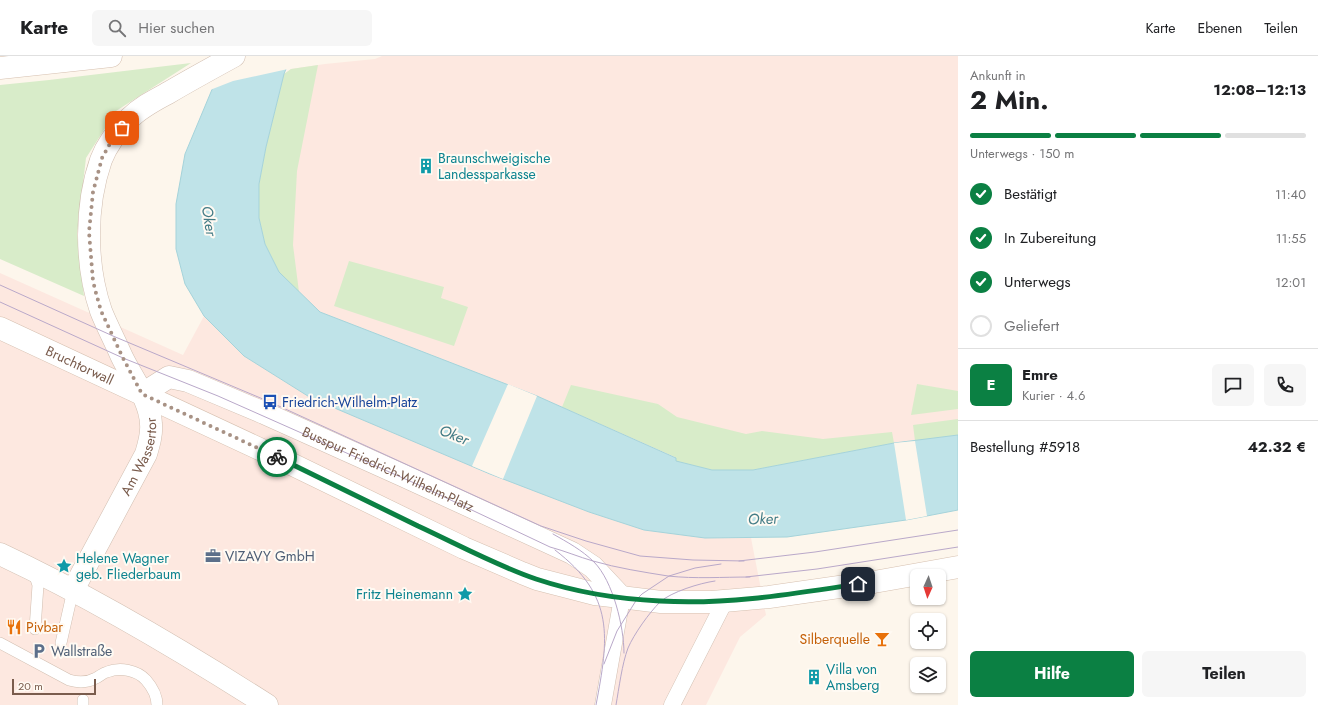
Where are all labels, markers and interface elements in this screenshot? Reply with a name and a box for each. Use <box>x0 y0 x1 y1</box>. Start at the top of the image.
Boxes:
search box <box>92 10 372 46</box>
text: Karte <box>20 14 68 41</box>
icon: search <box>106 17 128 39</box>
text: Hier suchen <box>138 17 215 39</box>
text: Karte <box>1145 18 1175 38</box>
text: Ebenen <box>1197 18 1242 38</box>
text: Teilen <box>1264 18 1298 38</box>
text: Ankunft in <box>970 66 1026 85</box>
text: 12:08–12:13 <box>1213 79 1306 101</box>
text: 2 Min. <box>970 81 1049 119</box>
pin <box>105 111 139 145</box>
icon: bag <box>111 117 133 139</box>
text: Unterwegs · 150 m <box>970 144 1074 163</box>
place label: Braunschweigische Landessparkasse <box>438 148 550 184</box>
building icon: Braunschweigische Landessparkasse <box>417 157 435 175</box>
icon: check <box>970 183 992 205</box>
text: Bestätigt <box>1004 183 1057 205</box>
text: 11:40 <box>1275 185 1306 204</box>
water label: Oker <box>196 204 222 239</box>
icon: check <box>970 227 992 249</box>
text: In Zubereitung <box>1004 227 1096 249</box>
text: 11:55 <box>1276 229 1306 248</box>
icon: check <box>970 271 992 293</box>
text: Unterwegs <box>1004 271 1070 293</box>
text: 12:01 <box>1275 273 1306 292</box>
text: Geliefert <box>1004 315 1059 337</box>
street label: Bruchtorwall <box>42 341 117 390</box>
text: Emre <box>1022 364 1058 386</box>
button: chat <box>1212 364 1254 406</box>
button: phone <box>1264 364 1306 406</box>
text: E <box>986 374 996 396</box>
text: Kurier · 4.6 <box>1022 386 1085 405</box>
place label: Friedrich-Wilhelm-Platz <box>282 392 418 412</box>
bus stop icon: Friedrich-Wilhelm-Platz <box>261 393 279 411</box>
street label: Am Wassertor <box>116 416 161 499</box>
water label: Oker <box>436 419 473 451</box>
street label: Busspur Friedrich-Wilhelm-Platz <box>299 421 478 517</box>
text: Bestellung #5918 <box>970 436 1080 458</box>
text: 42.32 € <box>1247 436 1306 458</box>
courier <box>257 437 297 477</box>
icon: bike <box>266 446 288 468</box>
water label: Oker <box>748 507 779 531</box>
place label: VIZAVY GmbH <box>225 546 315 566</box>
office icon: VIZAVY GmbH <box>204 547 222 565</box>
place label: Helene Wagner geb. Fliederbaum <box>76 548 181 584</box>
place icon: Helene Wagner geb. Fliederbaum <box>55 557 73 575</box>
pin <box>841 567 875 601</box>
north arrow <box>910 569 946 605</box>
map controls <box>910 569 946 693</box>
icon: home <box>847 573 869 595</box>
place label: Fritz Heinemann <box>356 584 453 604</box>
place icon: Fritz Heinemann <box>456 585 474 603</box>
button: locate <box>910 613 946 649</box>
place label: Pivbar <box>26 617 63 637</box>
restaurant icon: Pivbar <box>5 618 23 636</box>
place label: Silberquelle <box>799 629 870 649</box>
bar icon: Silberquelle <box>873 630 891 648</box>
place label: Wallstraße <box>51 641 112 661</box>
parking icon: Wallstraße <box>30 642 48 660</box>
button: Hilfe <box>970 651 1134 697</box>
button: Teilen <box>1142 651 1306 697</box>
button: layers <box>910 657 946 693</box>
place label: Villa von Amsberg <box>826 659 880 695</box>
building icon: Villa von Amsberg <box>805 668 823 686</box>
scale bar <box>12 677 96 696</box>
text: 20 m <box>18 678 43 694</box>

